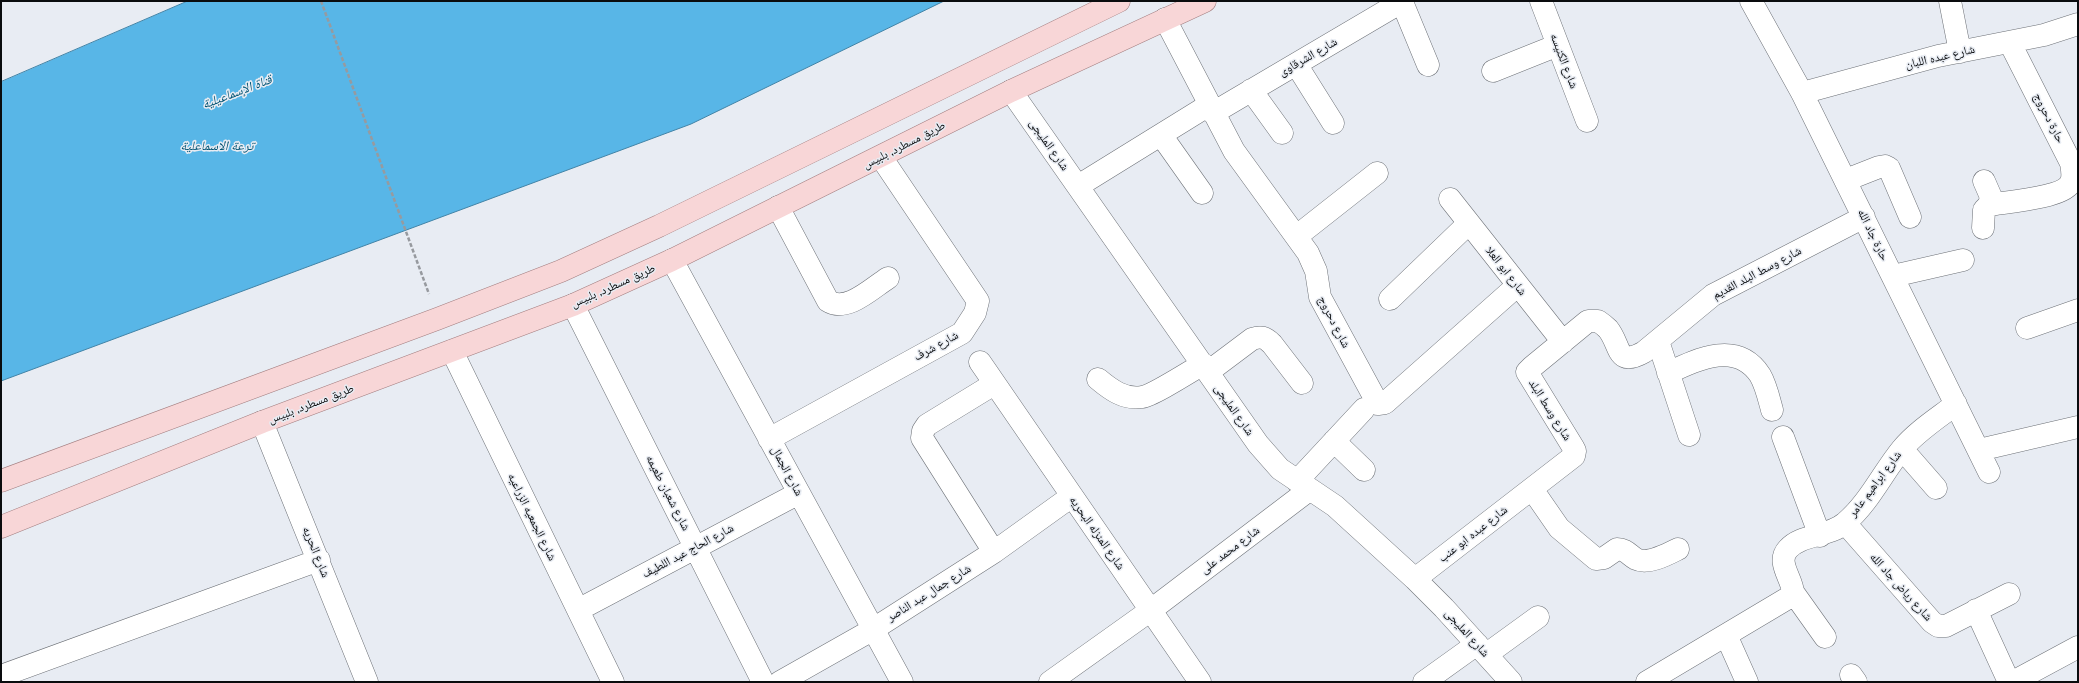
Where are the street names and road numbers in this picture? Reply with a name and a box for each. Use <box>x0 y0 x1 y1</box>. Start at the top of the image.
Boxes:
street label: شارع الكنيسه <box>1547 31 1581 91</box>
street label: شارع الشرقاوى <box>1276 34 1340 80</box>
street label: شارع عبده اللبان <box>1904 42 1976 72</box>
street label: حارة دحروج <box>2030 91 2068 145</box>
street label: شارع المليجى <box>1026 116 1072 174</box>
street label: طريق مسطرد, بلبيس <box>860 118 948 172</box>
street label: حارة جاد الله <box>1854 207 1892 263</box>
street label: شارع وسط البلد القديم <box>1710 243 1804 303</box>
street label: شارع ابو العلا <box>1482 244 1530 298</box>
street label: طريق مسطرد, بلبيس <box>569 261 657 311</box>
street label: شارع دحروج <box>1315 293 1353 351</box>
street label: شارع شرف <box>911 328 961 364</box>
street label: شارع وسط البلد <box>1526 377 1574 443</box>
street label: طريق مسطرد, بلبيس <box>266 381 356 427</box>
street label: شارع المليجى <box>1211 381 1257 439</box>
street label: شارع الجمال <box>768 444 806 498</box>
street label: شارع ابراهيم عامر <box>1845 448 1905 520</box>
street label: شارع شعبان طعيمه <box>643 453 693 533</box>
street label: شارع الجمعيه الزراعيه <box>505 471 559 563</box>
street label: شارع المنزله البحريه <box>1066 493 1128 573</box>
street label: شارع عبده ابو عنب <box>1436 503 1510 565</box>
street label: شارع الحاج عبد اللطيف <box>640 521 736 581</box>
street label: شارع محمد على <box>1198 523 1262 577</box>
street label: شارع الحريه <box>299 524 333 580</box>
street label: شارع رياض جاد الله <box>1867 550 1935 624</box>
street label: شارع جمال عبد الناصر <box>884 561 974 625</box>
street label: شارع المليجى <box>1442 606 1492 660</box>

